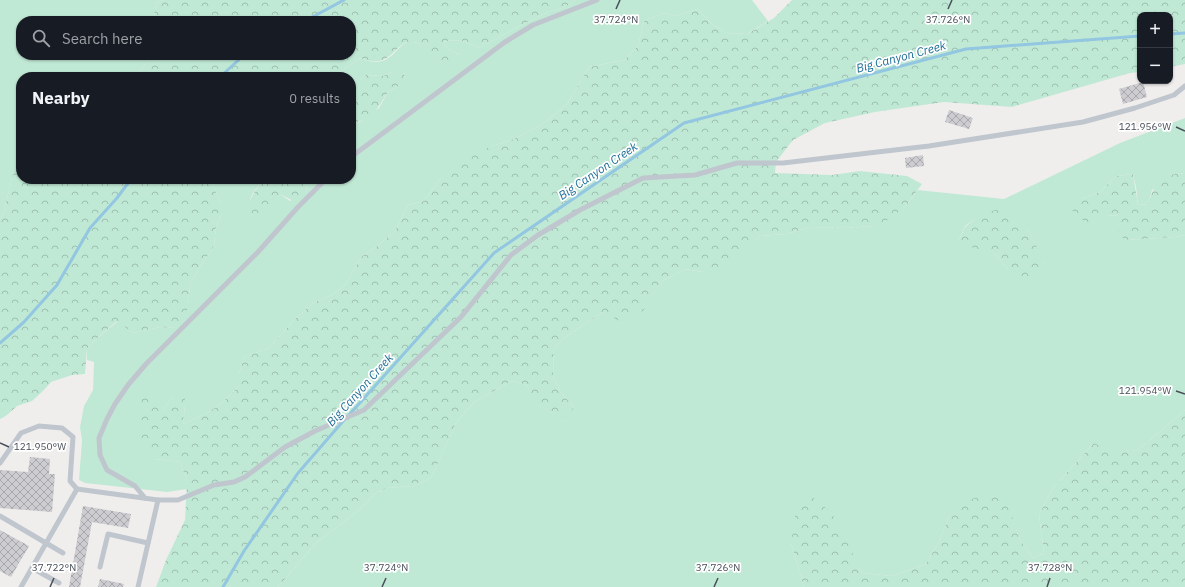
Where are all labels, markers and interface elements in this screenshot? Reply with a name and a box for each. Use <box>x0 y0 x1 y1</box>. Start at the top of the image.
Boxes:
map controls <box>1137 12 1173 84</box>
button: + <box>1137 12 1173 48</box>
text: 37.724°N <box>594 13 638 26</box>
text: 37.726°N <box>926 13 970 26</box>
search box <box>16 16 356 60</box>
icon: search <box>30 27 52 49</box>
text: Search here <box>62 29 142 48</box>
water label: Big Canyon Creek <box>854 37 948 76</box>
button: − <box>1137 48 1173 84</box>
text: Nearby <box>32 87 90 109</box>
text: 0 results <box>289 90 340 107</box>
text: 121.956°W <box>1119 120 1171 133</box>
water label: Big Canyon Creek <box>555 138 641 203</box>
water label: Big Canyon Creek <box>323 350 397 429</box>
text: 121.954°W <box>1119 384 1171 397</box>
text: 121.950°W <box>14 440 66 453</box>
text: 37.722°N <box>32 561 76 574</box>
text: 37.724°N <box>364 561 408 574</box>
text: 37.726°N <box>696 561 740 574</box>
text: 37.728°N <box>1028 561 1072 574</box>

